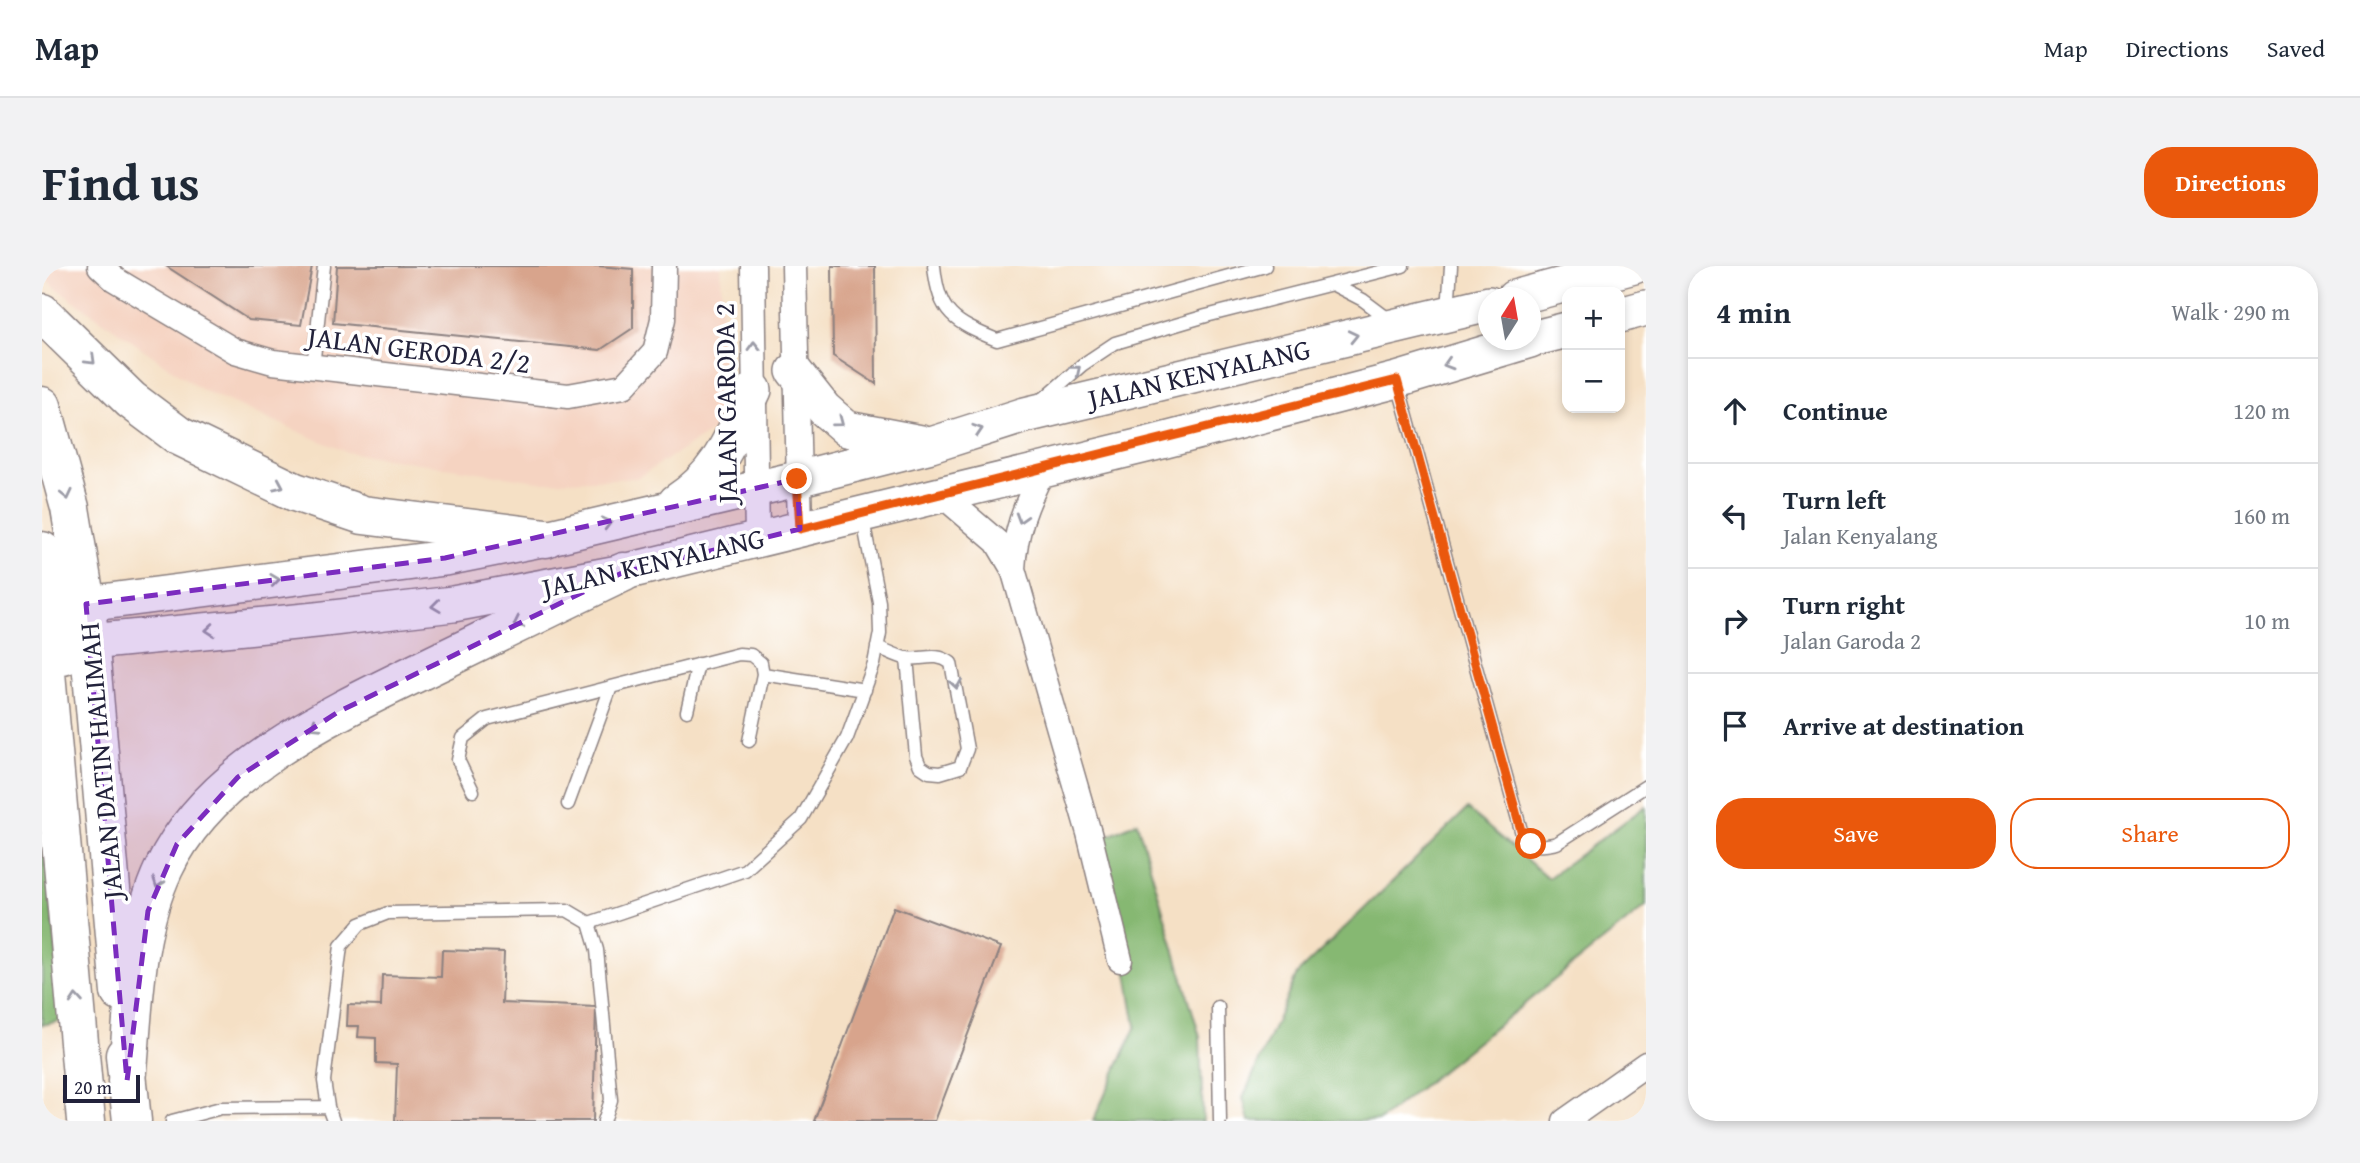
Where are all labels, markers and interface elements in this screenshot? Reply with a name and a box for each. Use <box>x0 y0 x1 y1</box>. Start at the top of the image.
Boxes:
text: Map <box>35 24 99 72</box>
text: Map <box>2044 31 2088 66</box>
text: Directions <box>2126 31 2229 66</box>
text: Saved <box>2267 31 2325 66</box>
text: Find us <box>42 146 200 218</box>
button: Directions <box>2144 147 2318 218</box>
north arrow <box>1478 287 1541 350</box>
map controls <box>1562 287 1625 413</box>
button: + <box>1562 287 1625 350</box>
text: 4 min <box>1716 290 1791 334</box>
text: Walk · 290 m <box>2171 295 2290 328</box>
street label: JALAN GARODA 2 <box>703 302 747 507</box>
street label: JALAN GERODA 2/2 <box>302 315 533 383</box>
street label: JALAN KENYALANG <box>1081 327 1314 419</box>
one-way arrow <box>1347 330 1359 344</box>
one-way arrow <box>746 340 762 350</box>
button: − <box>1562 350 1625 413</box>
one-way arrow <box>83 352 96 365</box>
one-way arrow <box>1442 356 1454 371</box>
one-way arrow <box>1068 366 1081 378</box>
text: Continue <box>1783 391 1888 430</box>
icon: ahead <box>1716 392 1754 430</box>
text: 120 m <box>2233 394 2290 427</box>
one-way arrow <box>832 413 844 426</box>
one-way arrow <box>972 423 984 438</box>
route end <box>781 463 812 494</box>
one-way arrow <box>272 477 284 491</box>
text: Turn left <box>1783 480 1886 519</box>
one-way arrow <box>58 489 73 501</box>
icon: left <box>1716 497 1754 535</box>
text: 160 m <box>2233 499 2290 532</box>
one-way arrow <box>1015 511 1029 523</box>
street label: JALAN KENYALANG <box>535 516 768 608</box>
one-way arrow <box>601 517 613 531</box>
text: Jalan Kenyalang <box>1783 519 1937 552</box>
one-way arrow <box>269 572 281 587</box>
text: Turn right <box>1783 585 1905 624</box>
one-way arrow <box>430 598 442 613</box>
icon: right <box>1716 602 1754 640</box>
text: 10 m <box>2244 604 2290 637</box>
one-way arrow <box>513 615 525 629</box>
street label: JALAN DATIN HALIMAH <box>67 621 133 904</box>
one-way arrow <box>204 622 215 637</box>
text: Jalan Garoda 2 <box>1783 624 1921 657</box>
one-way arrow <box>949 678 964 690</box>
text: Arrive at destination <box>1783 706 2024 745</box>
icon: arrive <box>1716 707 1754 745</box>
one-way arrow <box>310 717 323 730</box>
button: Save <box>1716 798 1996 869</box>
button: Share <box>2010 798 2290 869</box>
route start <box>1515 828 1546 859</box>
one-way arrow <box>152 877 166 889</box>
one-way arrow <box>69 993 84 1004</box>
scale bar <box>63 1072 140 1104</box>
text: 20 m <box>74 1073 112 1101</box>

